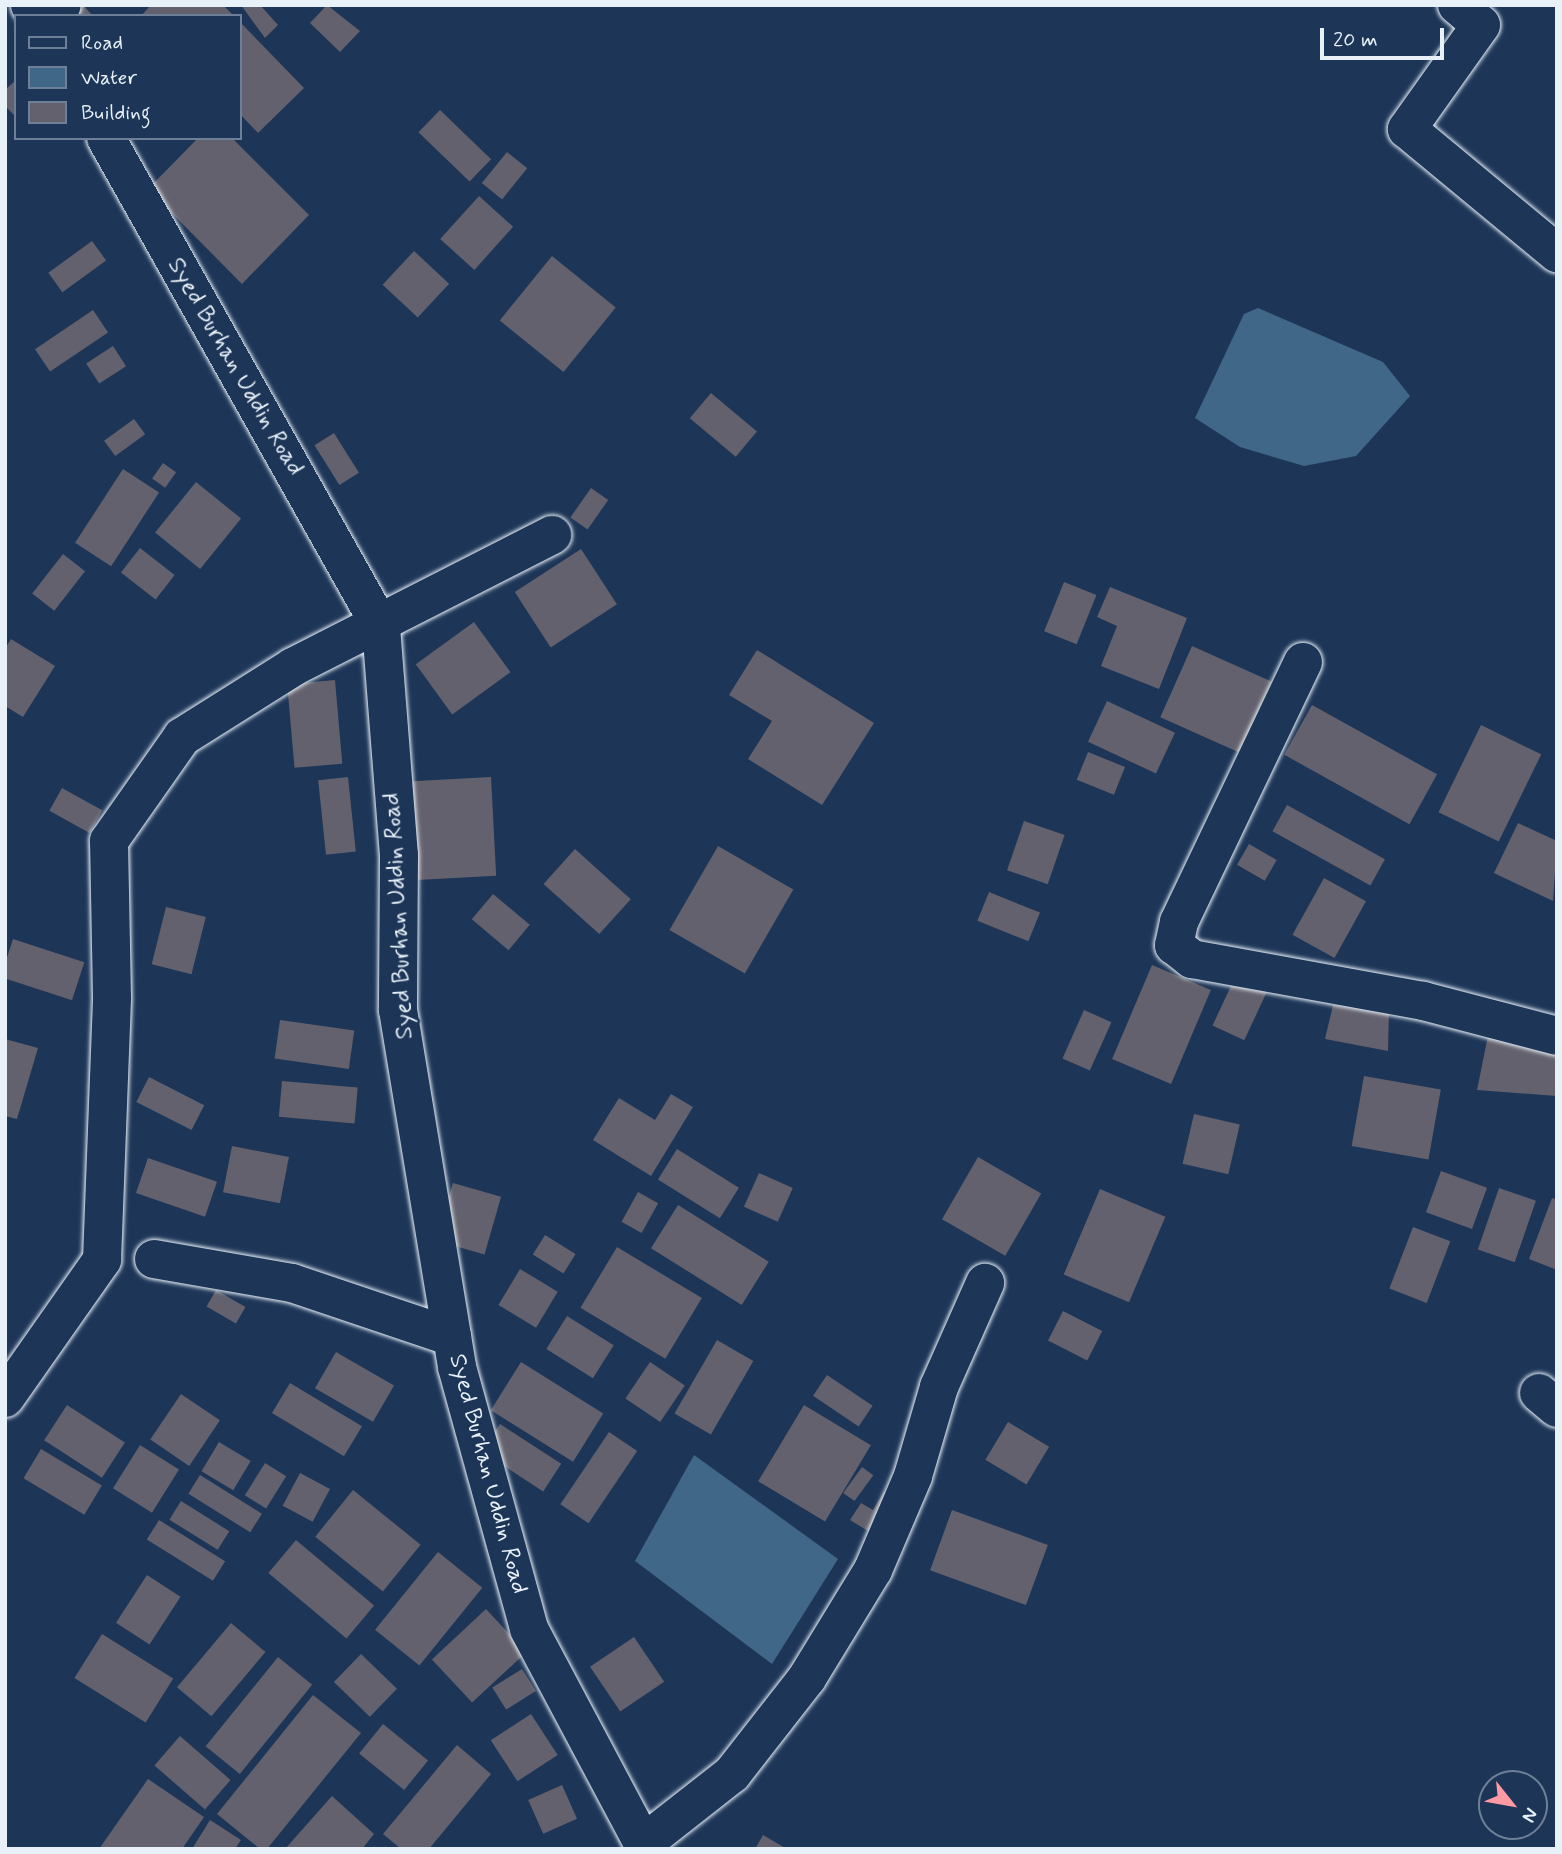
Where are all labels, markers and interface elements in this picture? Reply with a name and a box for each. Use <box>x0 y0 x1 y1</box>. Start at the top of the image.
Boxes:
legend <box>14 14 242 140</box>
scale bar <box>1324 14 1448 58</box>
text: 20 m <box>1333 26 1378 54</box>
text: Road <box>81 29 123 57</box>
text: Water <box>81 64 137 92</box>
text: Building <box>81 99 151 127</box>
street label: Syed Burhan Uddin Road <box>160 251 310 483</box>
street label: Syed Burhan Uddin Road <box>378 790 420 1042</box>
street label: Syed Burhan Uddin Road <box>442 1349 534 1599</box>
north arrow <box>1478 1770 1548 1840</box>
text: N <box>1516 1803 1544 1827</box>

